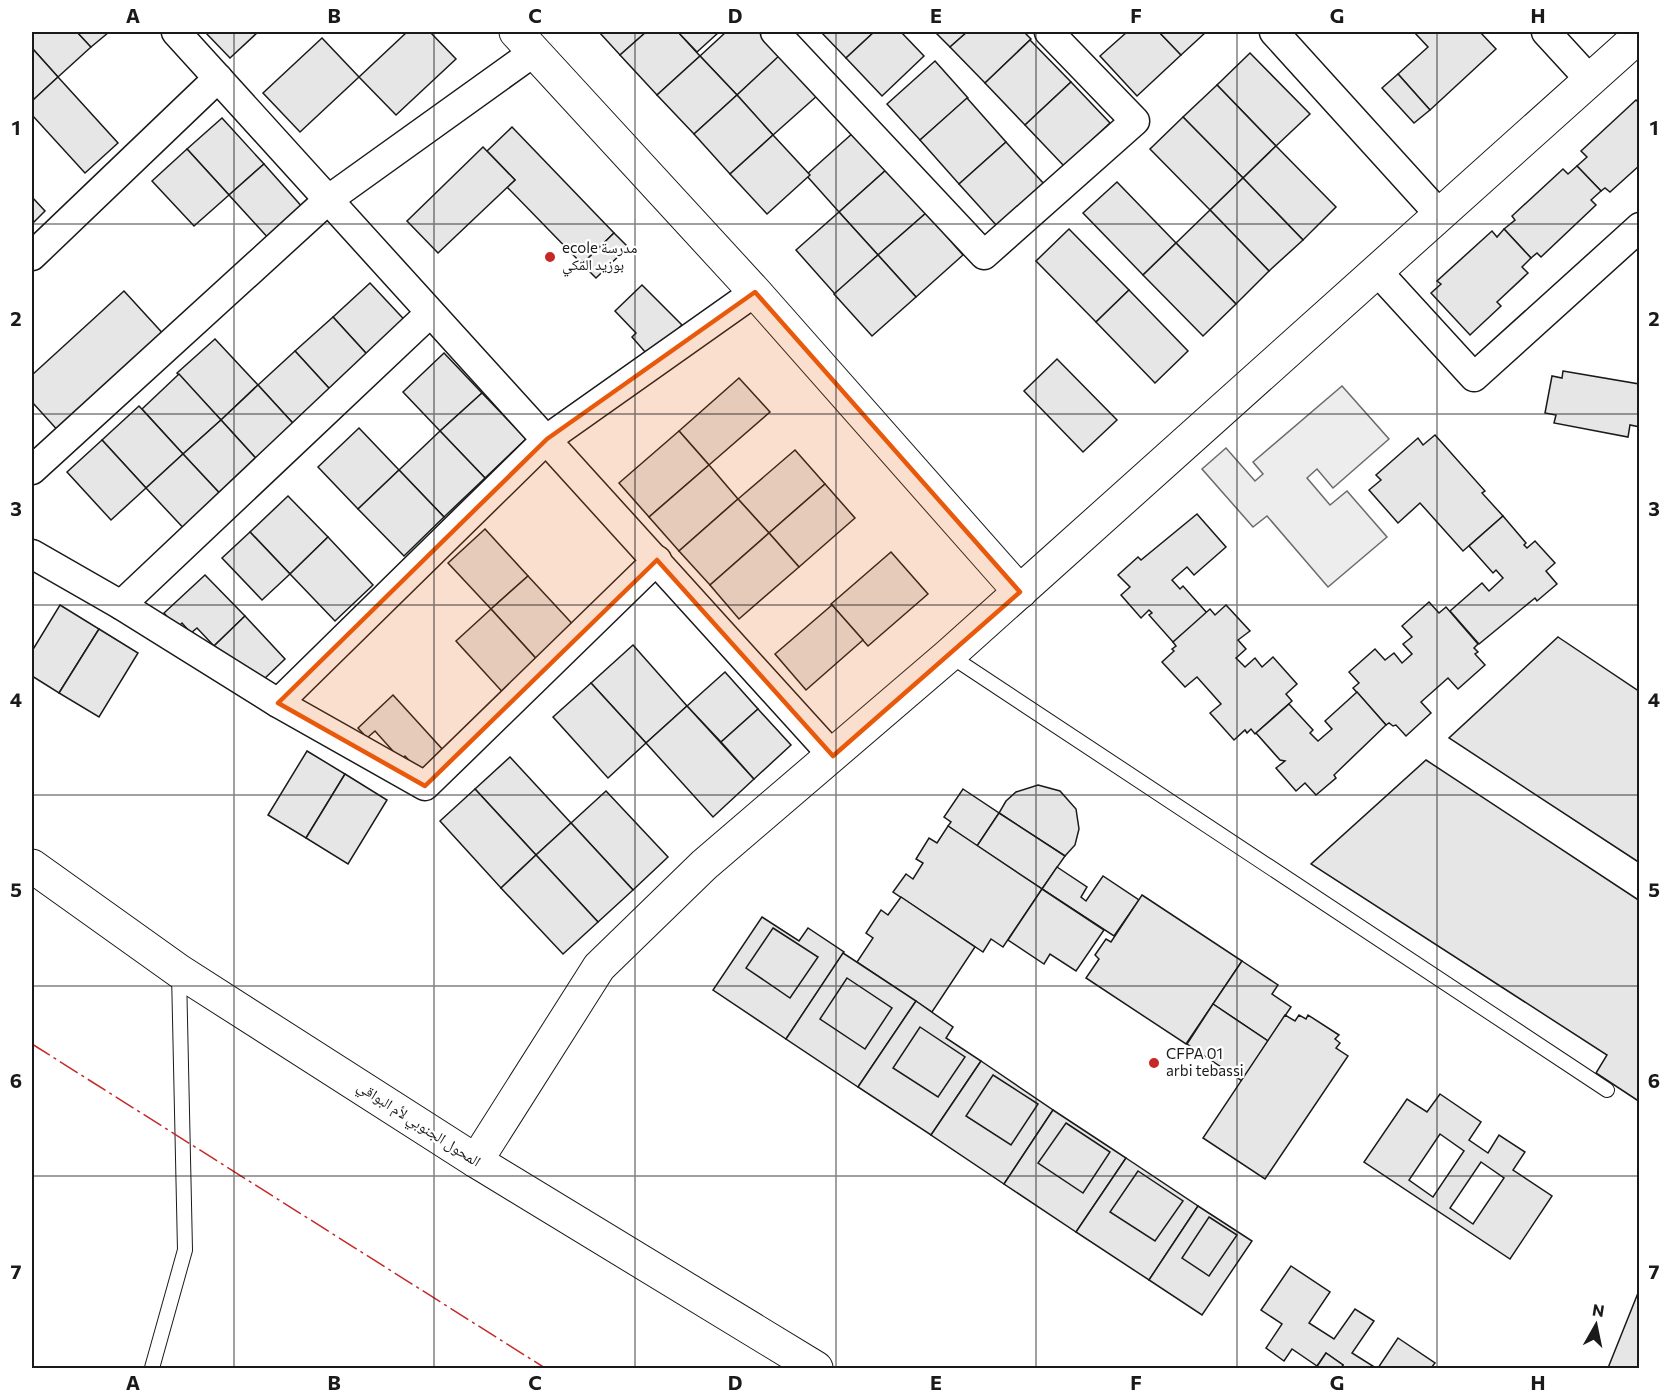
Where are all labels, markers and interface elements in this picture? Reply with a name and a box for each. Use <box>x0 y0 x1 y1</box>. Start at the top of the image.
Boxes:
text: A <box>126 3 140 27</box>
text: B <box>327 3 341 27</box>
text: C <box>528 3 542 27</box>
text: D <box>728 3 742 27</box>
text: E <box>930 3 942 27</box>
text: F <box>1130 3 1142 27</box>
text: G <box>1330 3 1344 27</box>
text: H <box>1531 3 1546 27</box>
text: 1 <box>11 115 21 139</box>
text: 1 <box>1649 115 1659 139</box>
place label: ecole مدرسة بوزيد المكي <box>562 238 637 277</box>
marker: ecole مدرسة بوزيد المكي <box>543 250 557 264</box>
text: 2 <box>10 306 22 330</box>
text: 2 <box>1648 306 1660 330</box>
text: 3 <box>10 496 22 520</box>
text: 3 <box>1648 496 1660 520</box>
text: 4 <box>10 687 22 711</box>
text: 4 <box>1648 687 1660 711</box>
text: 5 <box>10 877 22 901</box>
text: 5 <box>1648 877 1660 901</box>
place label: CFPA 01 arbi tebassi <box>1166 1044 1244 1079</box>
marker: CFPA 01 arbi tebassi <box>1147 1056 1161 1070</box>
text: 6 <box>10 1068 22 1092</box>
text: 6 <box>1648 1068 1660 1092</box>
street label: المحول الجنوبي لأم البواقي <box>352 1077 485 1173</box>
text: 7 <box>11 1259 22 1283</box>
text: 7 <box>1649 1259 1660 1283</box>
north arrow <box>1566 1295 1626 1355</box>
text: N <box>1591 1299 1606 1320</box>
text: A <box>126 1370 140 1394</box>
text: B <box>327 1370 341 1394</box>
text: C <box>528 1370 542 1394</box>
text: D <box>728 1370 742 1394</box>
text: E <box>930 1370 942 1394</box>
text: F <box>1130 1370 1142 1394</box>
text: G <box>1330 1370 1344 1394</box>
text: H <box>1531 1370 1546 1394</box>

